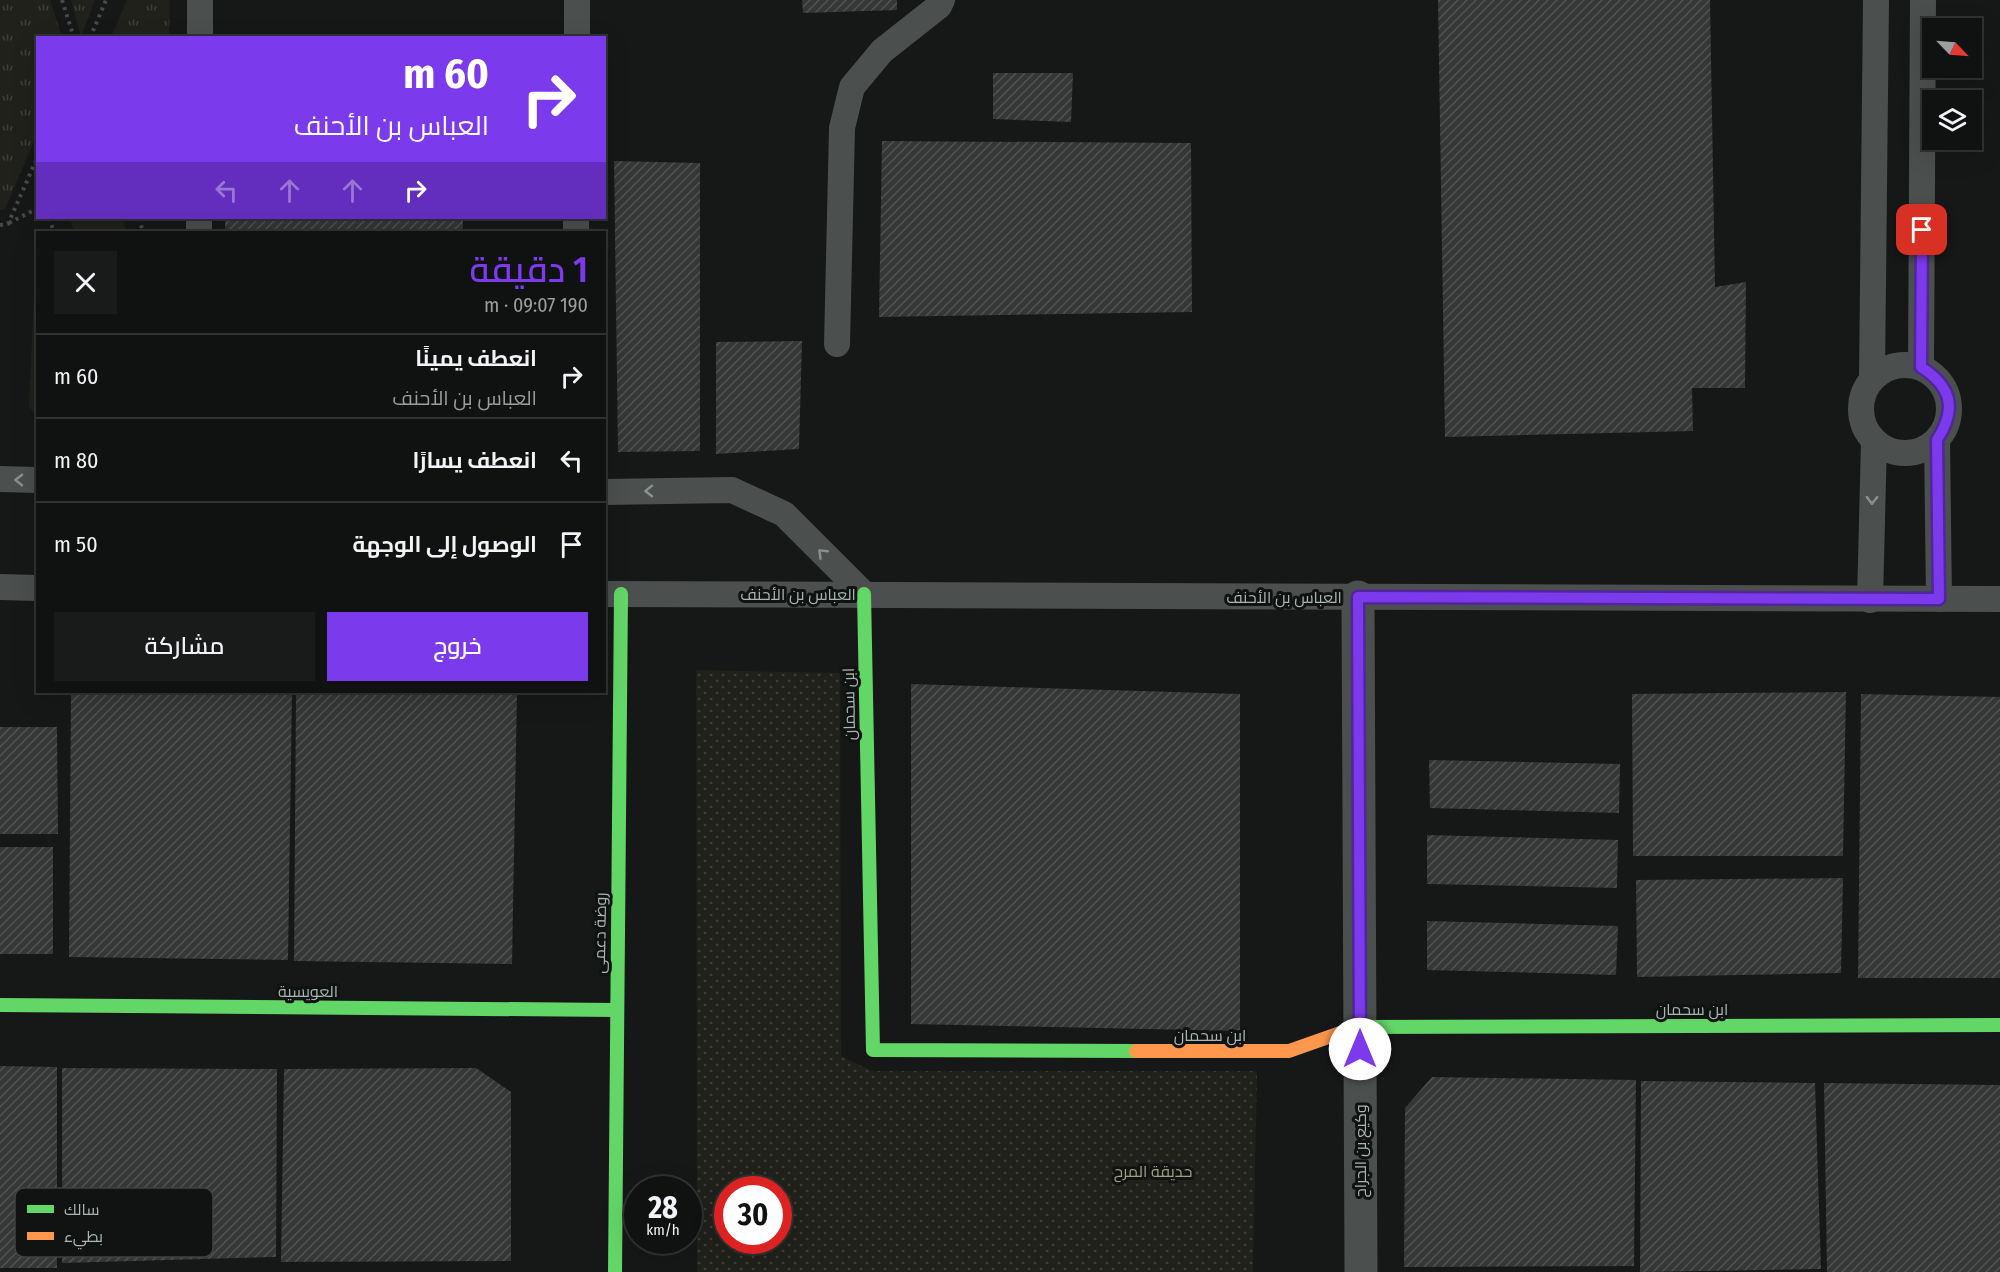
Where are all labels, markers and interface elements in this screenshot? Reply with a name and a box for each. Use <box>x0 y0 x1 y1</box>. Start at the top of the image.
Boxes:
north arrow <box>1922 18 1982 78</box>
map controls <box>1922 18 1982 150</box>
text: 60 m <box>403 49 489 99</box>
icon: right <box>510 60 588 138</box>
button: layers <box>1922 90 1982 150</box>
text: العباس بن الأحنف <box>294 110 489 142</box>
icon: left <box>210 174 243 207</box>
icon: ahead <box>273 174 306 207</box>
icon: ahead <box>336 174 369 207</box>
icon: right <box>399 174 432 207</box>
pin <box>1896 204 1947 255</box>
icon: arrive <box>1905 213 1938 246</box>
text: 1 دقيقة <box>469 248 588 292</box>
button: close <box>54 251 117 314</box>
text: 190 m · 09:07 <box>484 293 588 317</box>
text: انعطف يمينًا <box>415 345 537 372</box>
icon: right <box>555 360 588 393</box>
text: 60 m <box>54 363 98 390</box>
text: العباس بن الأحنف <box>392 386 537 410</box>
icon: left <box>555 444 588 477</box>
text: 80 m <box>54 447 99 474</box>
text: انعطف يسارًا <box>412 447 537 474</box>
one-way arrow <box>14 473 23 486</box>
one-way arrow <box>644 485 653 497</box>
one-way arrow <box>1866 495 1879 504</box>
icon: arrive <box>555 528 588 561</box>
text: 50 m <box>54 531 98 558</box>
text: الوصول إلى الوجهة <box>353 531 537 558</box>
one-way arrow <box>818 550 829 561</box>
street label: العباس بن الأحنف <box>740 585 856 605</box>
street label: العباس بن الأحنف <box>1226 588 1342 608</box>
button: مشاركة <box>54 612 315 681</box>
button: خروج <box>327 612 588 681</box>
street label: ابن سحمان <box>839 668 860 740</box>
street label: روضة دعمى <box>590 892 611 974</box>
street label: العويسية <box>278 982 338 1001</box>
street label: ابن سحمان <box>1656 1000 1728 1020</box>
position arrow <box>1328 1017 1392 1081</box>
street label: ابن سحمان <box>1174 1026 1246 1046</box>
street label: وكيع بن الجراح <box>1351 1104 1372 1198</box>
park label: حديقة المرح <box>1114 1162 1192 1183</box>
speed limit sign: 30 <box>714 1176 792 1254</box>
legend <box>15 1188 213 1257</box>
text: 28 <box>648 1190 678 1226</box>
text: سالك <box>64 1200 99 1219</box>
text: km/h <box>646 1221 680 1239</box>
text: بطيء <box>64 1227 103 1250</box>

